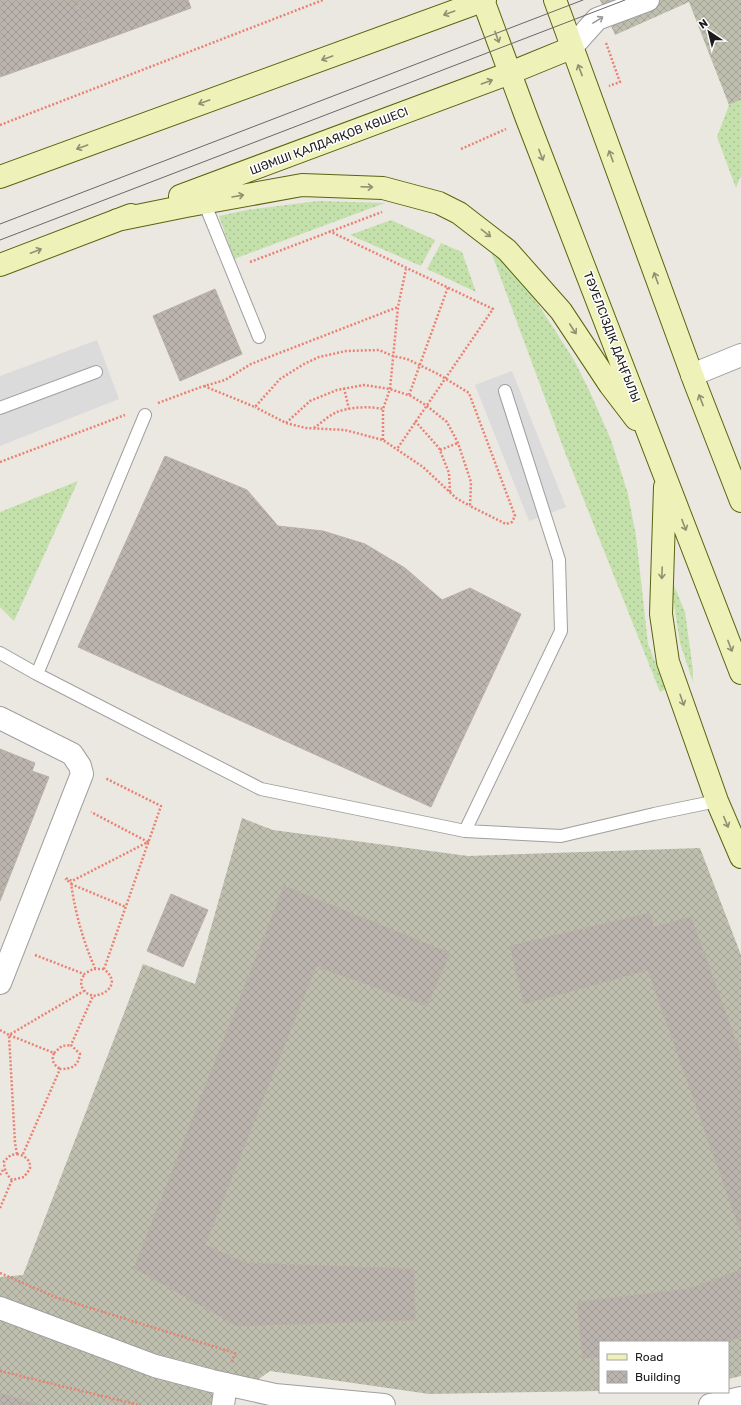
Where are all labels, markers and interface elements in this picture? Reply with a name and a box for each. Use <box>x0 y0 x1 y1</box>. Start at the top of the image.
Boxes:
one-way arrow <box>443 10 455 18</box>
north arrow <box>689 12 729 52</box>
one-way arrow <box>593 16 604 25</box>
text: N <box>697 17 711 32</box>
one-way arrow <box>493 30 501 42</box>
one-way arrow <box>320 55 333 62</box>
one-way arrow <box>575 64 583 76</box>
one-way arrow <box>480 77 492 85</box>
one-way arrow <box>199 99 211 107</box>
street label: ШӘМШІ ҚАЛДАЯҚОВ КӨШЕСІ <box>248 104 410 178</box>
one-way arrow <box>77 143 89 151</box>
one-way arrow <box>538 149 546 161</box>
one-way arrow <box>607 150 615 162</box>
one-way arrow <box>360 183 373 191</box>
one-way arrow <box>231 192 244 200</box>
one-way arrow <box>480 229 491 238</box>
one-way arrow <box>30 247 42 255</box>
street label: ТӘУЕЛСІЗДІК ДАҢҒЫЛЫ <box>581 270 643 404</box>
one-way arrow <box>652 272 659 285</box>
one-way arrow <box>569 323 577 334</box>
one-way arrow <box>697 394 705 406</box>
one-way arrow <box>680 519 688 531</box>
one-way arrow <box>658 566 666 579</box>
one-way arrow <box>727 640 735 652</box>
one-way arrow <box>678 694 686 706</box>
one-way arrow <box>723 816 731 828</box>
legend <box>599 1341 729 1393</box>
text: Road <box>635 1350 663 1364</box>
text: Building <box>635 1370 681 1384</box>

